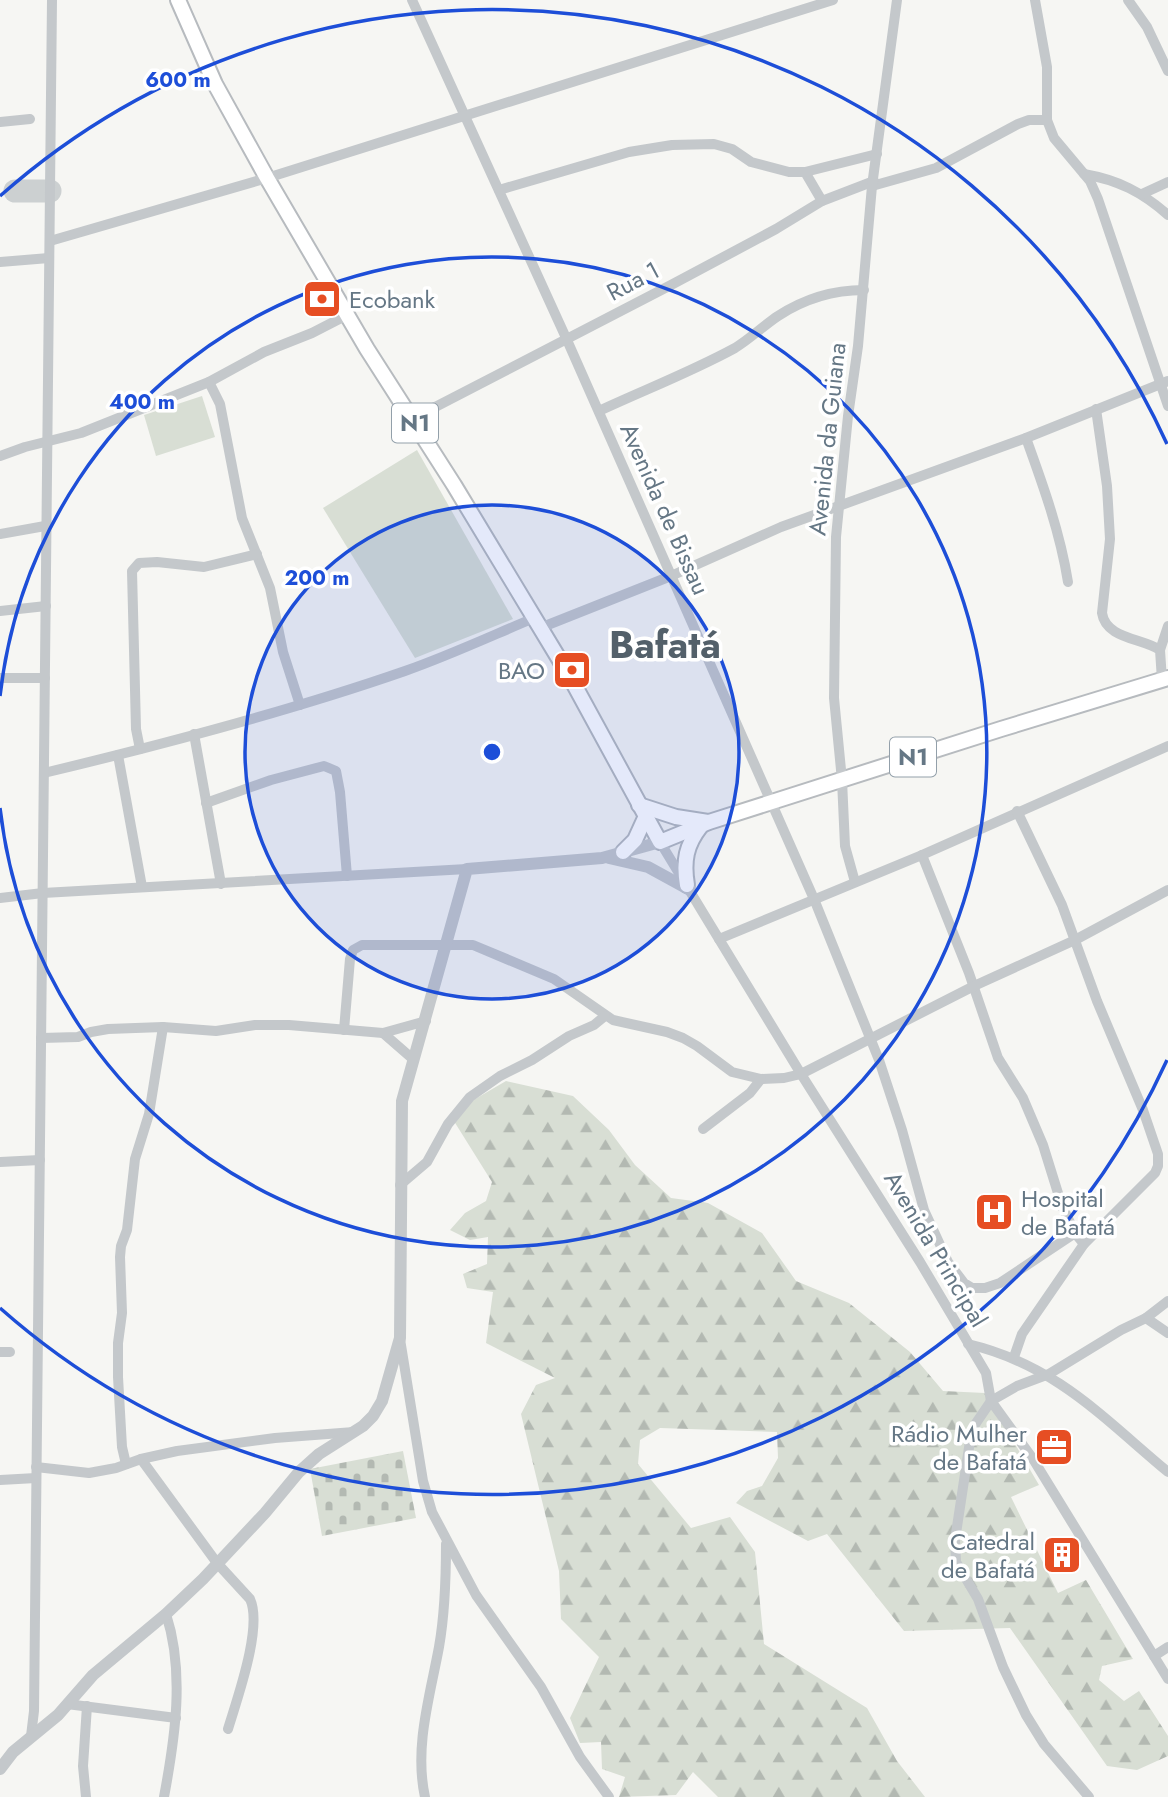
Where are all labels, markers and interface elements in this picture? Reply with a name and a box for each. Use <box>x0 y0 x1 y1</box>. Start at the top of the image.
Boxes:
text: 600 m <box>145 65 211 95</box>
street label: Rua 1 <box>600 252 666 310</box>
bank icon: Ecobank <box>301 278 343 320</box>
place label: Ecobank <box>349 282 436 317</box>
street label: Avenida da Guiana <box>799 341 855 537</box>
text: 400 m <box>109 387 175 417</box>
road number: N1 <box>392 404 438 442</box>
street label: Avenida de Bissau <box>611 417 719 601</box>
text: 200 m <box>284 563 350 593</box>
district label: Bafatá <box>609 617 721 672</box>
bank icon: BAO <box>551 649 593 691</box>
place label: BAO <box>498 653 545 688</box>
road number: N1 <box>890 737 936 776</box>
centre of rings <box>480 740 504 764</box>
street label: Avenida Principal <box>876 1164 996 1334</box>
place label: Hospital de Bafatá <box>1021 1181 1115 1244</box>
hospital icon: Hospital de Bafatá <box>973 1191 1015 1233</box>
place label: Rádio Mulher de Bafatá <box>891 1416 1028 1479</box>
office icon: Rádio Mulher de Bafatá <box>1033 1426 1075 1468</box>
place label: Catedral de Bafatá <box>941 1524 1035 1587</box>
building icon: Catedral de Bafatá <box>1041 1534 1083 1576</box>

